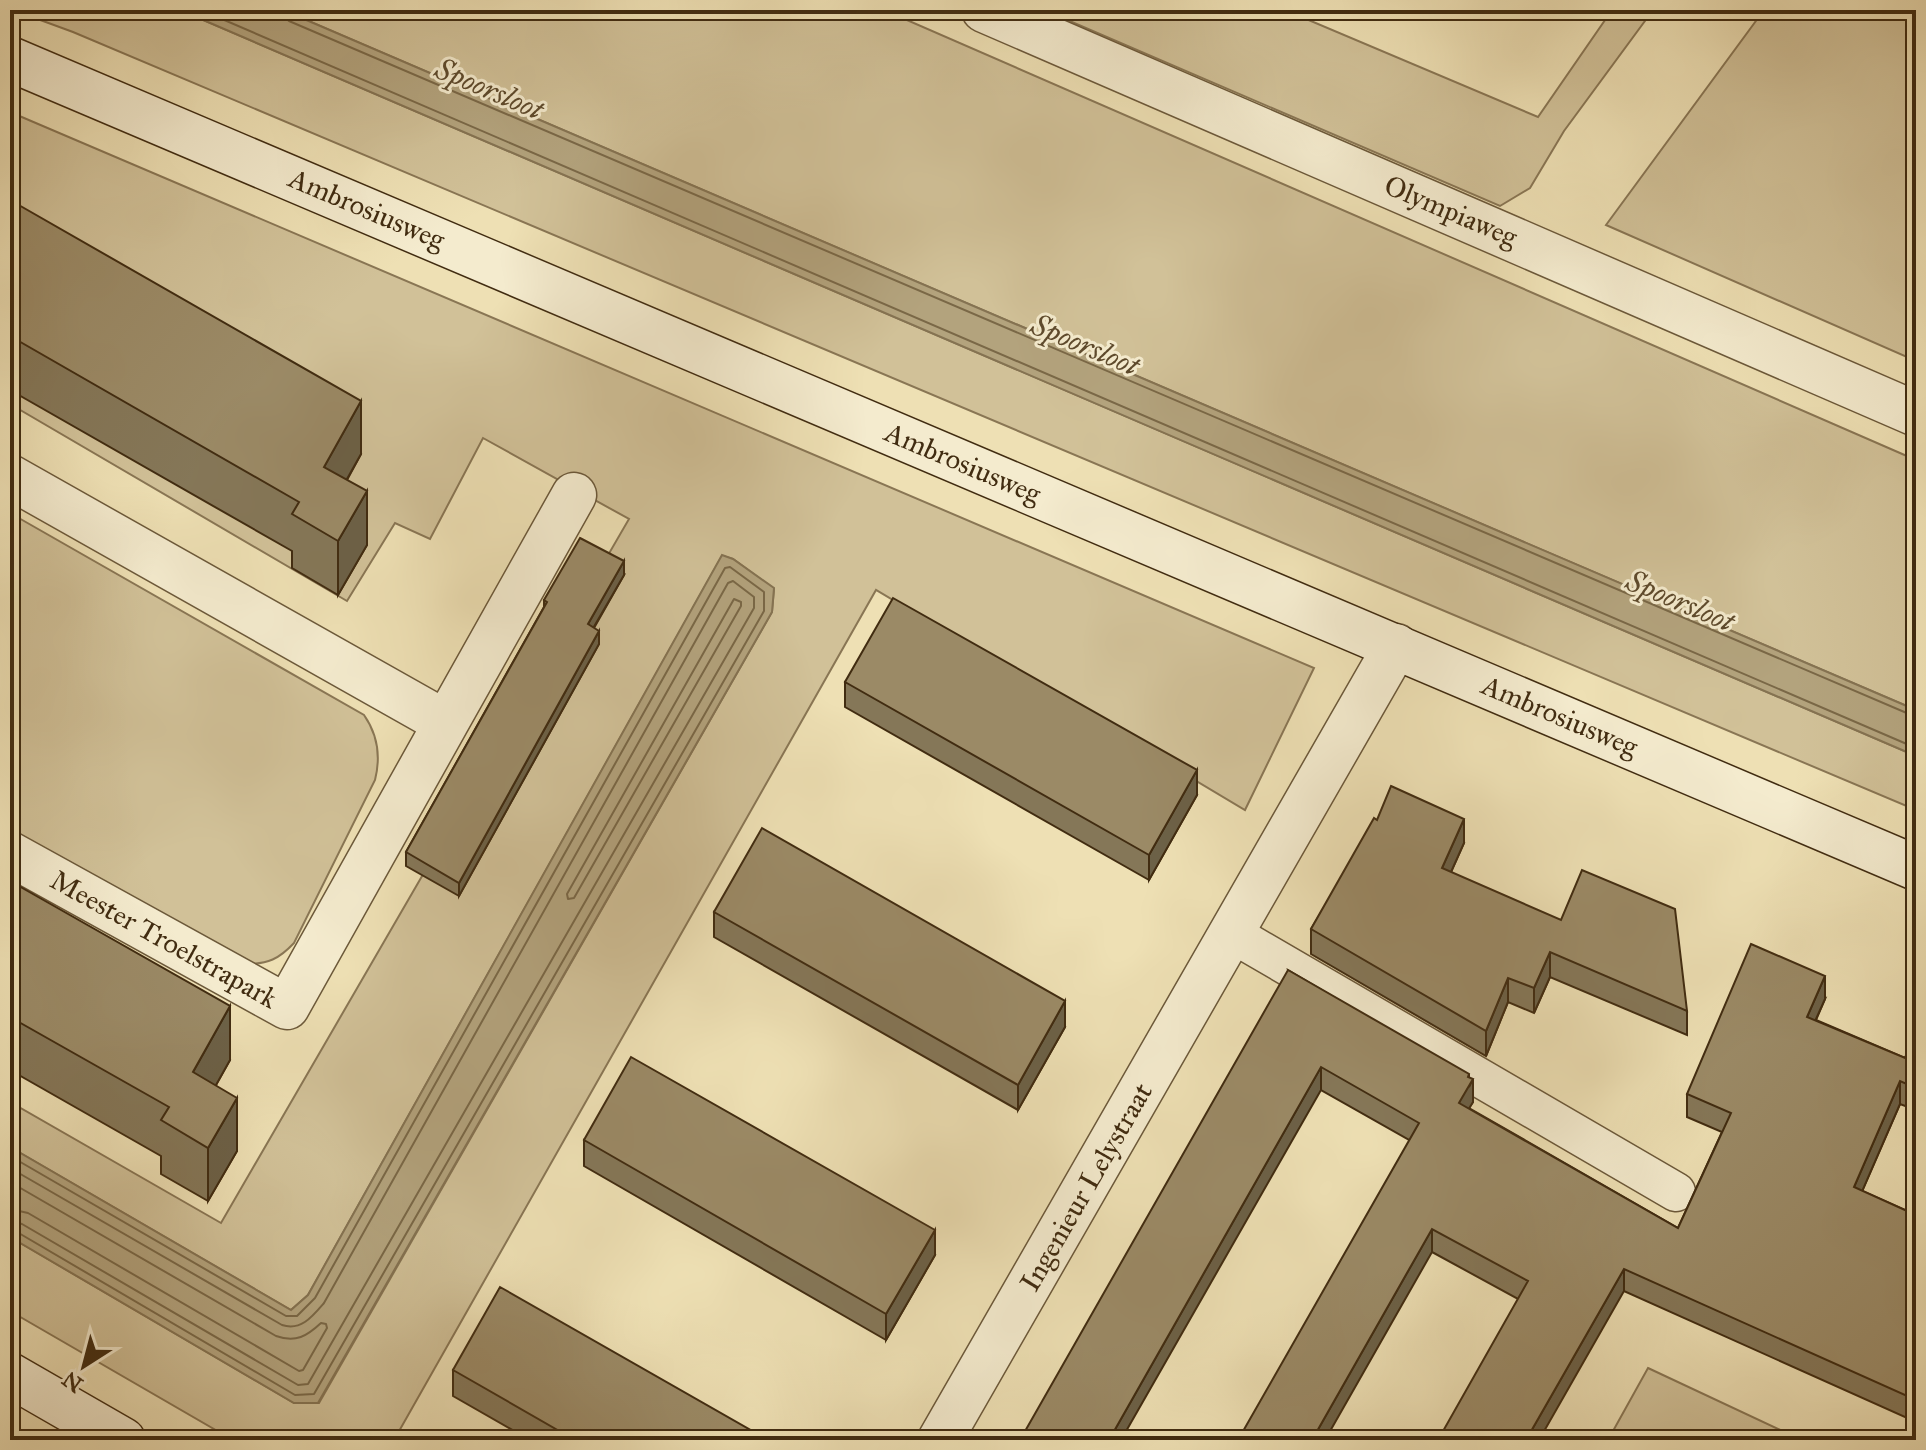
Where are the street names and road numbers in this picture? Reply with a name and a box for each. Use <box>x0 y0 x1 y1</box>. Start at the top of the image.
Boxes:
street label: Ambrosiusweg <box>283 160 451 258</box>
street label: Olympiaweg <box>1379 167 1524 255</box>
street label: Ambrosiusweg <box>879 414 1047 512</box>
street label: Ambrosiusweg <box>1476 667 1644 765</box>
street label: Meester Troelstrapark <box>44 862 284 1016</box>
street label: Ingenieur Lelystraat <box>1012 1077 1160 1297</box>

